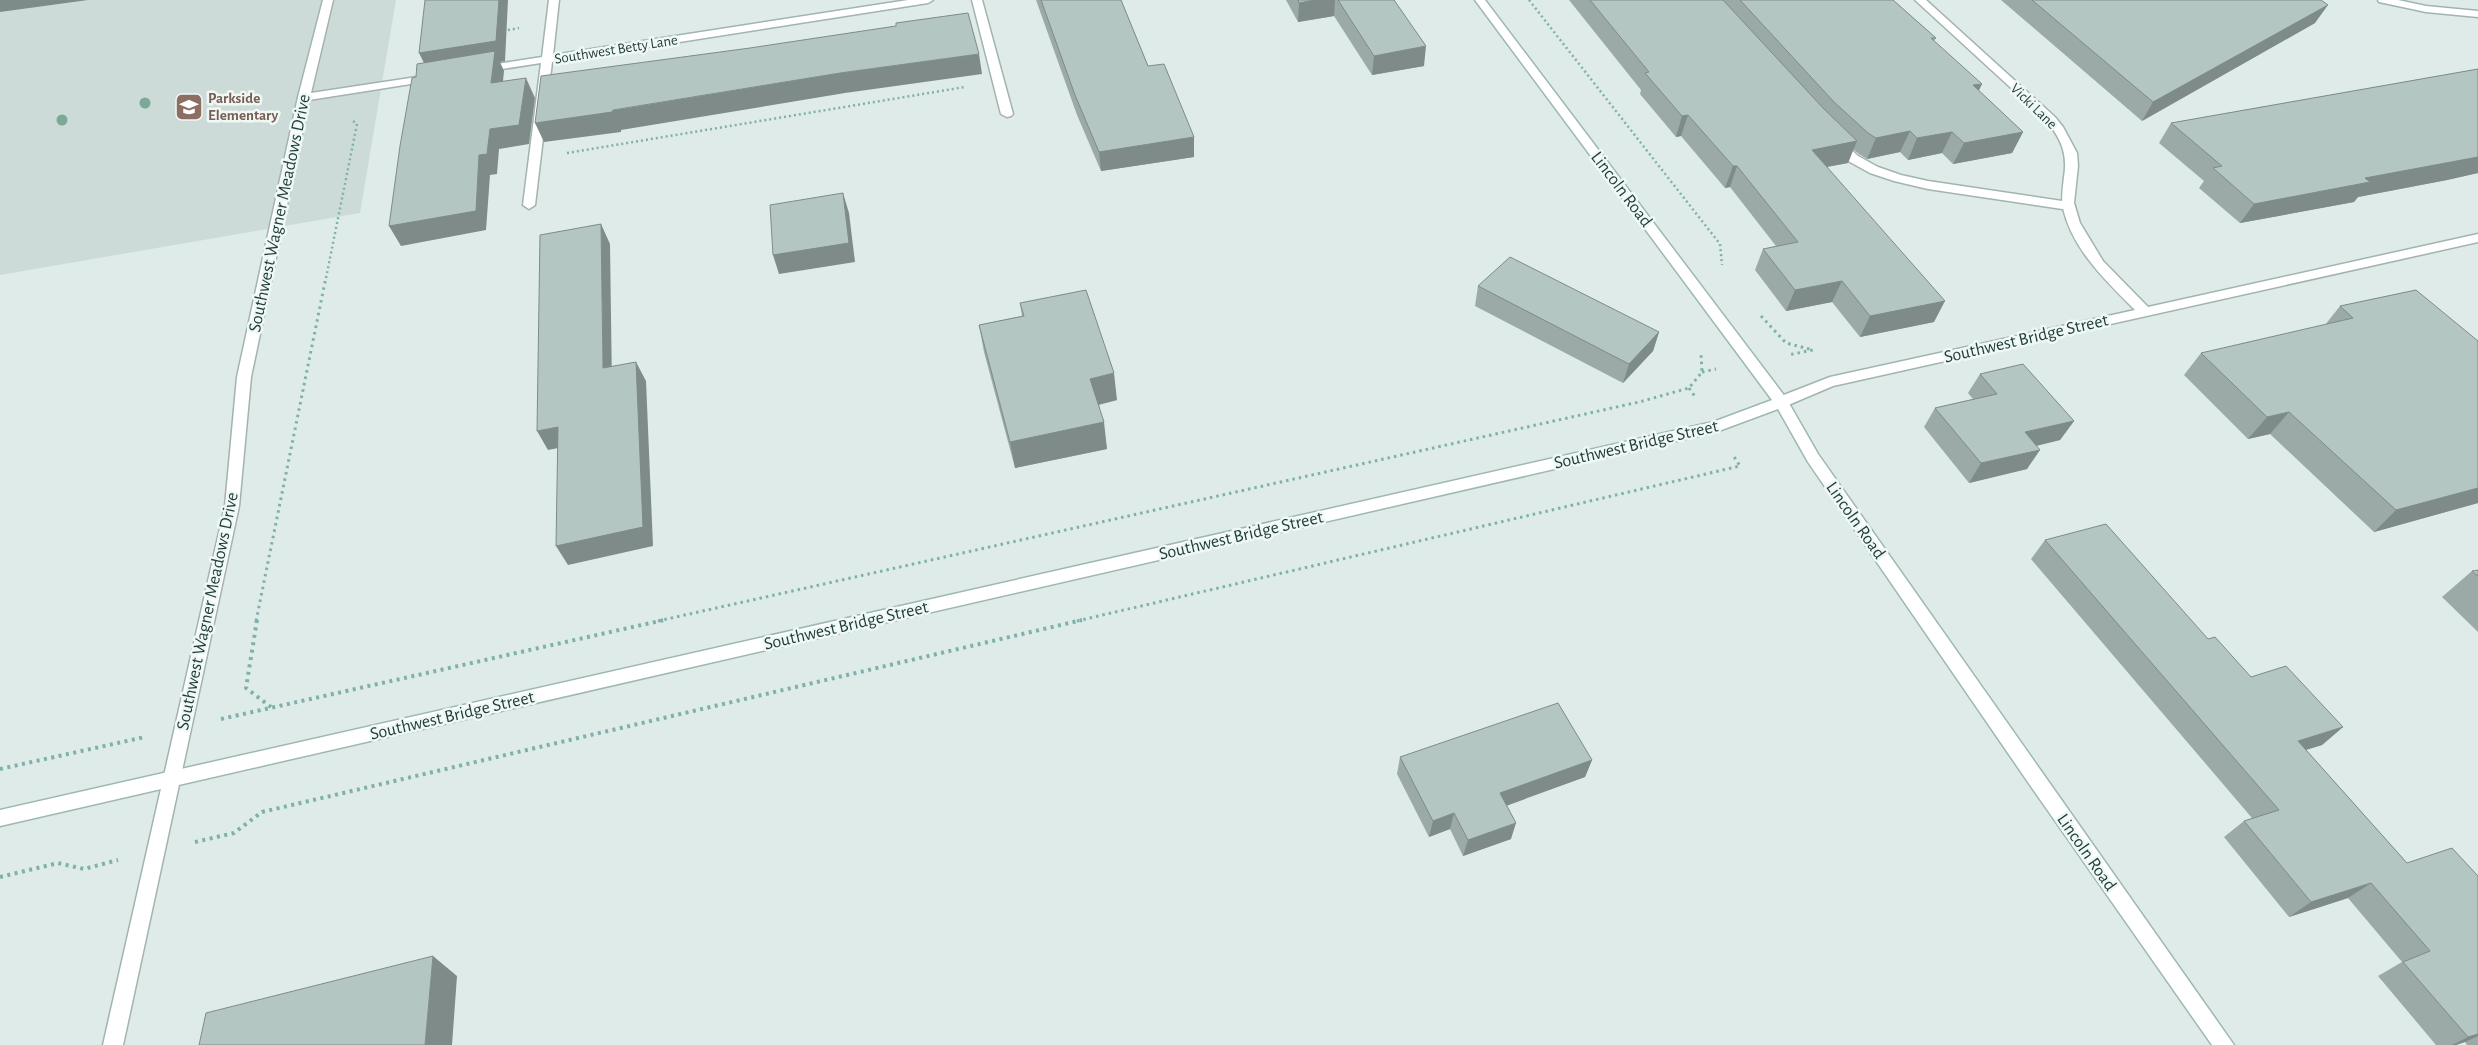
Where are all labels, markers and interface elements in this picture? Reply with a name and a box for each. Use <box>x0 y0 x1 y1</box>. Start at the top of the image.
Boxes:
street label: Southwest Betty Lane <box>553 32 679 67</box>
street label: Vicki Lane <box>2007 81 2060 132</box>
place label: Parkside Elementary <box>208 91 278 123</box>
school or university icon: Parkside Elementary <box>174 92 204 122</box>
street label: Southwest Wagner Meadows Drive <box>246 93 314 334</box>
street label: Lincoln Road <box>1587 148 1655 231</box>
street label: Southwest Bridge Street <box>1942 311 2110 367</box>
street label: Southwest Bridge Street <box>1552 417 1720 473</box>
street label: Lincoln Road <box>1822 479 1888 562</box>
street label: Southwest Wagner Meadows Drive <box>174 491 242 732</box>
street label: Southwest Bridge Street <box>1157 508 1325 564</box>
street label: Southwest Bridge Street <box>762 598 930 654</box>
street label: Southwest Bridge Street <box>368 688 536 744</box>
street label: Lincoln Road <box>2053 811 2119 894</box>

